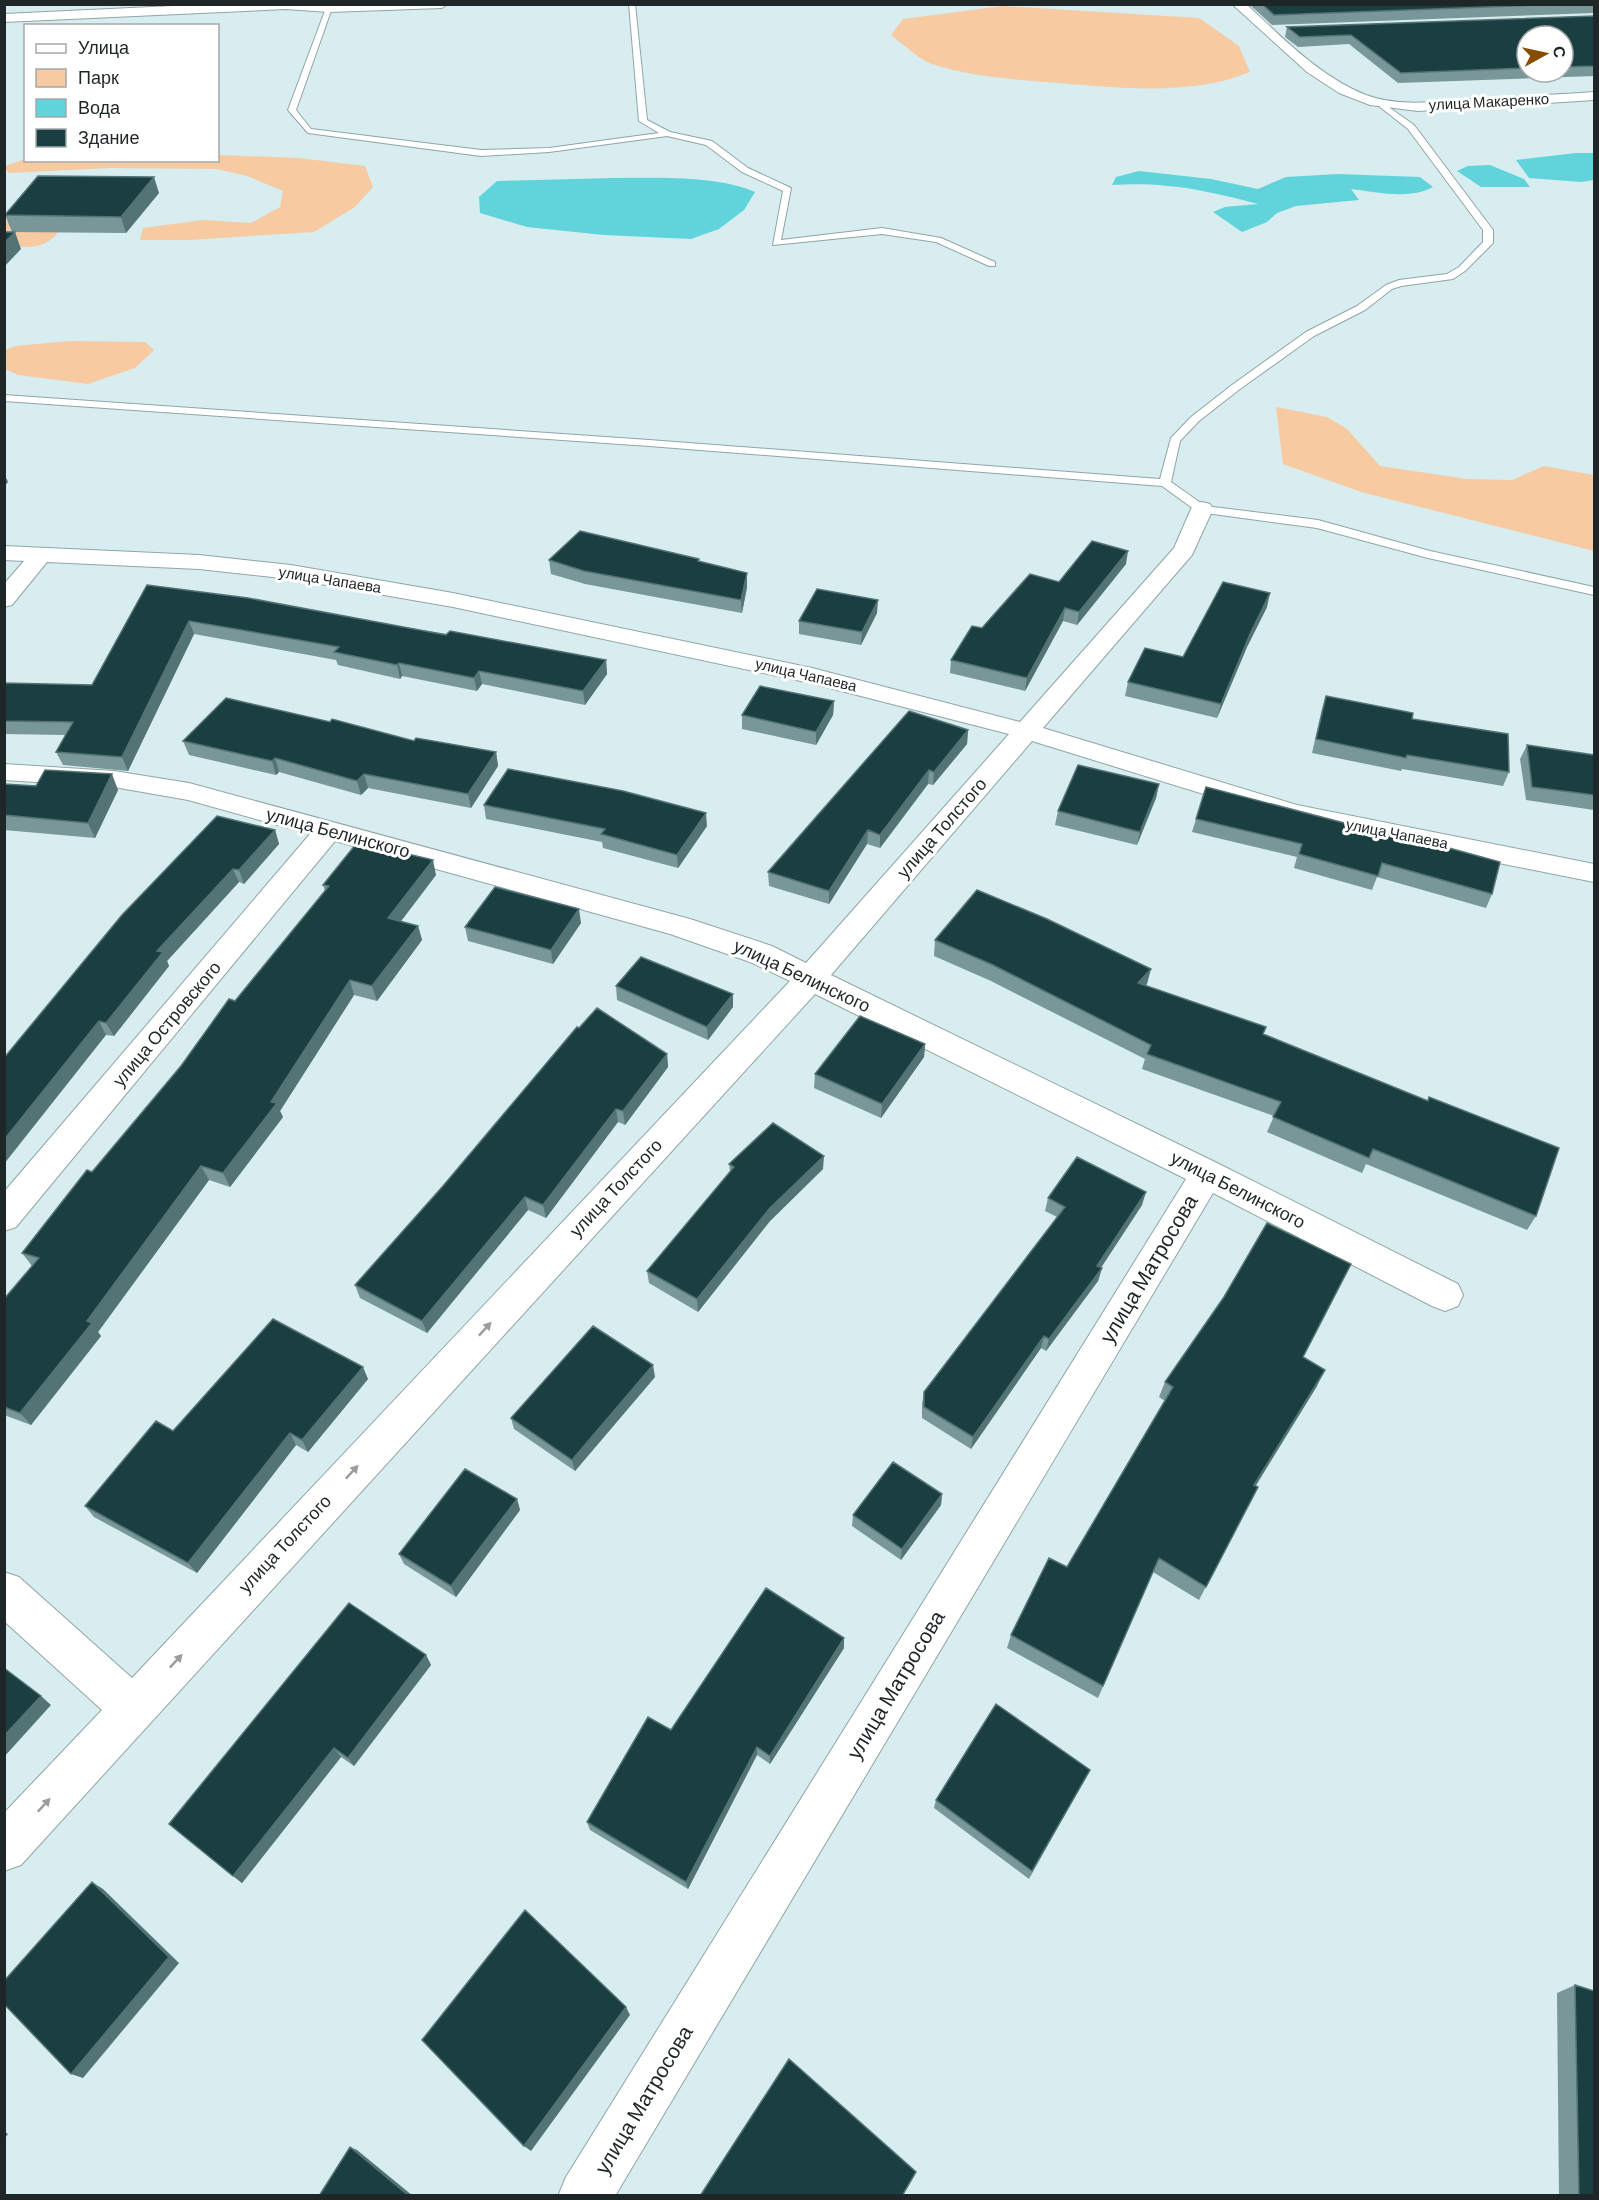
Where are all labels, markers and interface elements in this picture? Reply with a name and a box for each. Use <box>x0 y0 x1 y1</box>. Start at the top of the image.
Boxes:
legend <box>24 24 219 162</box>
north arrow <box>1515 24 1575 84</box>
text: Улица <box>78 36 130 58</box>
text: С <box>1550 45 1571 59</box>
text: Парк <box>78 66 119 88</box>
street label: улица Макаренко <box>1428 89 1550 113</box>
text: Вода <box>78 96 121 118</box>
text: Здание <box>78 126 139 148</box>
street label: улица Чапаева <box>278 562 383 596</box>
street label: улица Чапаева <box>754 654 859 695</box>
street label: улица Толстого <box>892 773 991 882</box>
street label: улица Белинского <box>264 802 413 862</box>
street label: улица Чапаева <box>1345 814 1450 852</box>
street label: улица Белинского <box>731 934 874 1016</box>
street label: улица Островского <box>107 956 225 1091</box>
street label: улица Толстого <box>564 1134 666 1241</box>
street label: улица Белинского <box>1167 1146 1309 1233</box>
street label: улица Матросова <box>1094 1189 1202 1347</box>
one-way arrow <box>477 1323 491 1337</box>
one-way arrow <box>345 1465 358 1480</box>
street label: улица Толстого <box>233 1490 335 1597</box>
street label: улица Матросова <box>841 1605 949 1763</box>
one-way arrow <box>169 1655 183 1669</box>
one-way arrow <box>37 1797 51 1812</box>
street label: улица Матросова <box>589 2020 697 2178</box>

